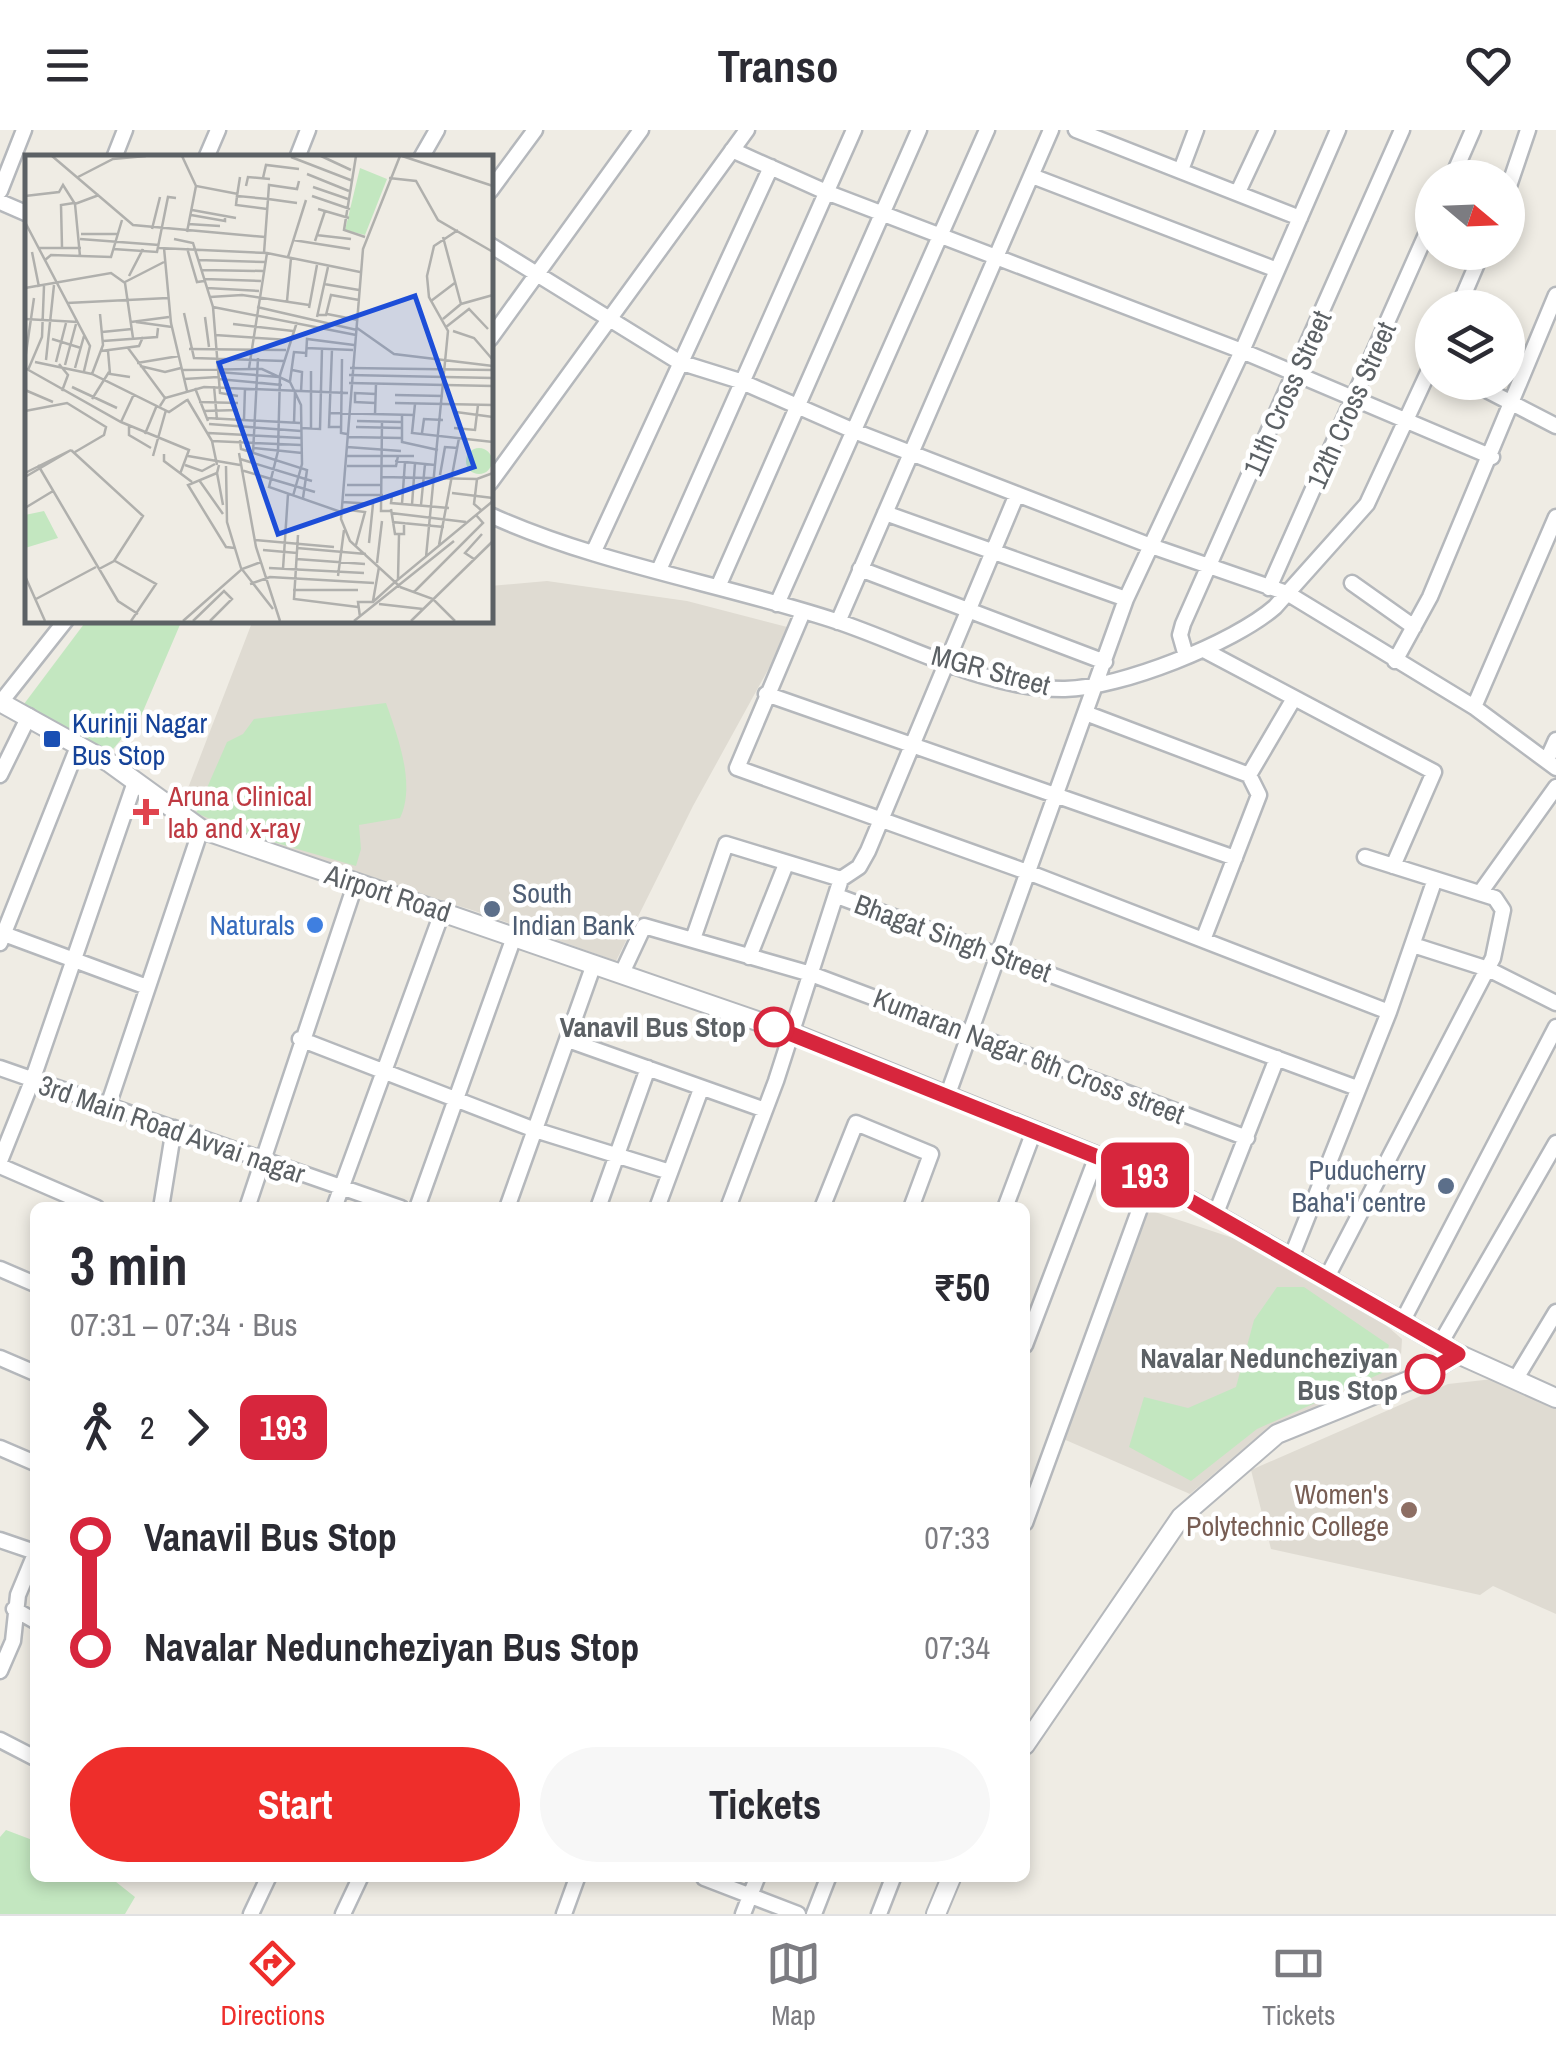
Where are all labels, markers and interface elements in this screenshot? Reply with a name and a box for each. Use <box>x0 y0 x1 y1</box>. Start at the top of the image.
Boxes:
text: Transo <box>717 35 839 96</box>
icon: menu <box>40 38 95 93</box>
icon: heart <box>1461 38 1516 93</box>
inset map <box>25 155 492 622</box>
north arrow <box>1415 160 1525 270</box>
map controls <box>1415 160 1525 400</box>
button: layers <box>1415 290 1525 400</box>
street label: 11th Cross Street <box>1234 304 1340 482</box>
street label: 12th Cross Street <box>1297 316 1405 494</box>
street label: MGR Street <box>928 636 1054 704</box>
place label: Kurinji Nagar Bus Stop <box>72 704 208 774</box>
marker: Kurinji Nagar Bus Stop <box>41 728 63 750</box>
place label: Aruna Clinical lab and x-ray <box>167 777 312 847</box>
marker: Aruna Clinical lab and x-ray <box>133 799 159 825</box>
street label: Airport Road <box>319 855 456 931</box>
place label: South Indian Bank <box>512 874 635 944</box>
street label: Bhagat Singh Street <box>849 885 1057 991</box>
marker: South Indian Bank <box>481 898 503 920</box>
place label: Naturals <box>210 906 295 944</box>
marker: Naturals <box>304 914 326 936</box>
street label: Kumaran Nagar 6th Cross street <box>868 979 1190 1133</box>
place label: Vanavil Bus Stop <box>560 1008 746 1046</box>
marker: Vanavil Bus Stop <box>755 1008 793 1046</box>
street label: 3rd Main Road Avvai nagar <box>34 1066 310 1193</box>
line badge: 193 <box>1088 1142 1202 1208</box>
place label: Puducherry Baha'i centre <box>1291 1151 1427 1221</box>
text: 193 <box>1121 1152 1169 1199</box>
marker: Puducherry Baha'i centre <box>1435 1175 1457 1197</box>
text: 3 min <box>70 1228 188 1302</box>
text: ₹50 <box>933 1262 990 1313</box>
text: 07:31 – 07:34 · Bus <box>70 1303 298 1346</box>
place label: Navalar Neduncheziyan Bus Stop <box>1140 1339 1398 1409</box>
marker: Navalar Neduncheziyan Bus Stop <box>1406 1355 1444 1393</box>
icon: walk <box>70 1400 125 1455</box>
icon: forward <box>170 1400 225 1455</box>
text: 193 <box>260 1404 307 1451</box>
text: 2 <box>140 1406 155 1449</box>
place label: Women's Polytechnic College <box>1186 1475 1389 1545</box>
marker: Women's Polytechnic College <box>1398 1499 1420 1521</box>
text: Vanavil Bus Stop <box>144 1512 397 1563</box>
text: 07:33 <box>924 1516 990 1559</box>
text: Navalar Neduncheziyan Bus Stop <box>144 1622 639 1673</box>
text: 07:34 <box>924 1626 990 1669</box>
button: Start <box>70 1747 520 1862</box>
button: Tickets <box>540 1747 990 1862</box>
tab: Directions <box>220 1936 325 2034</box>
tab: Map <box>766 1936 821 2034</box>
tab: Tickets <box>1262 1936 1336 2034</box>

